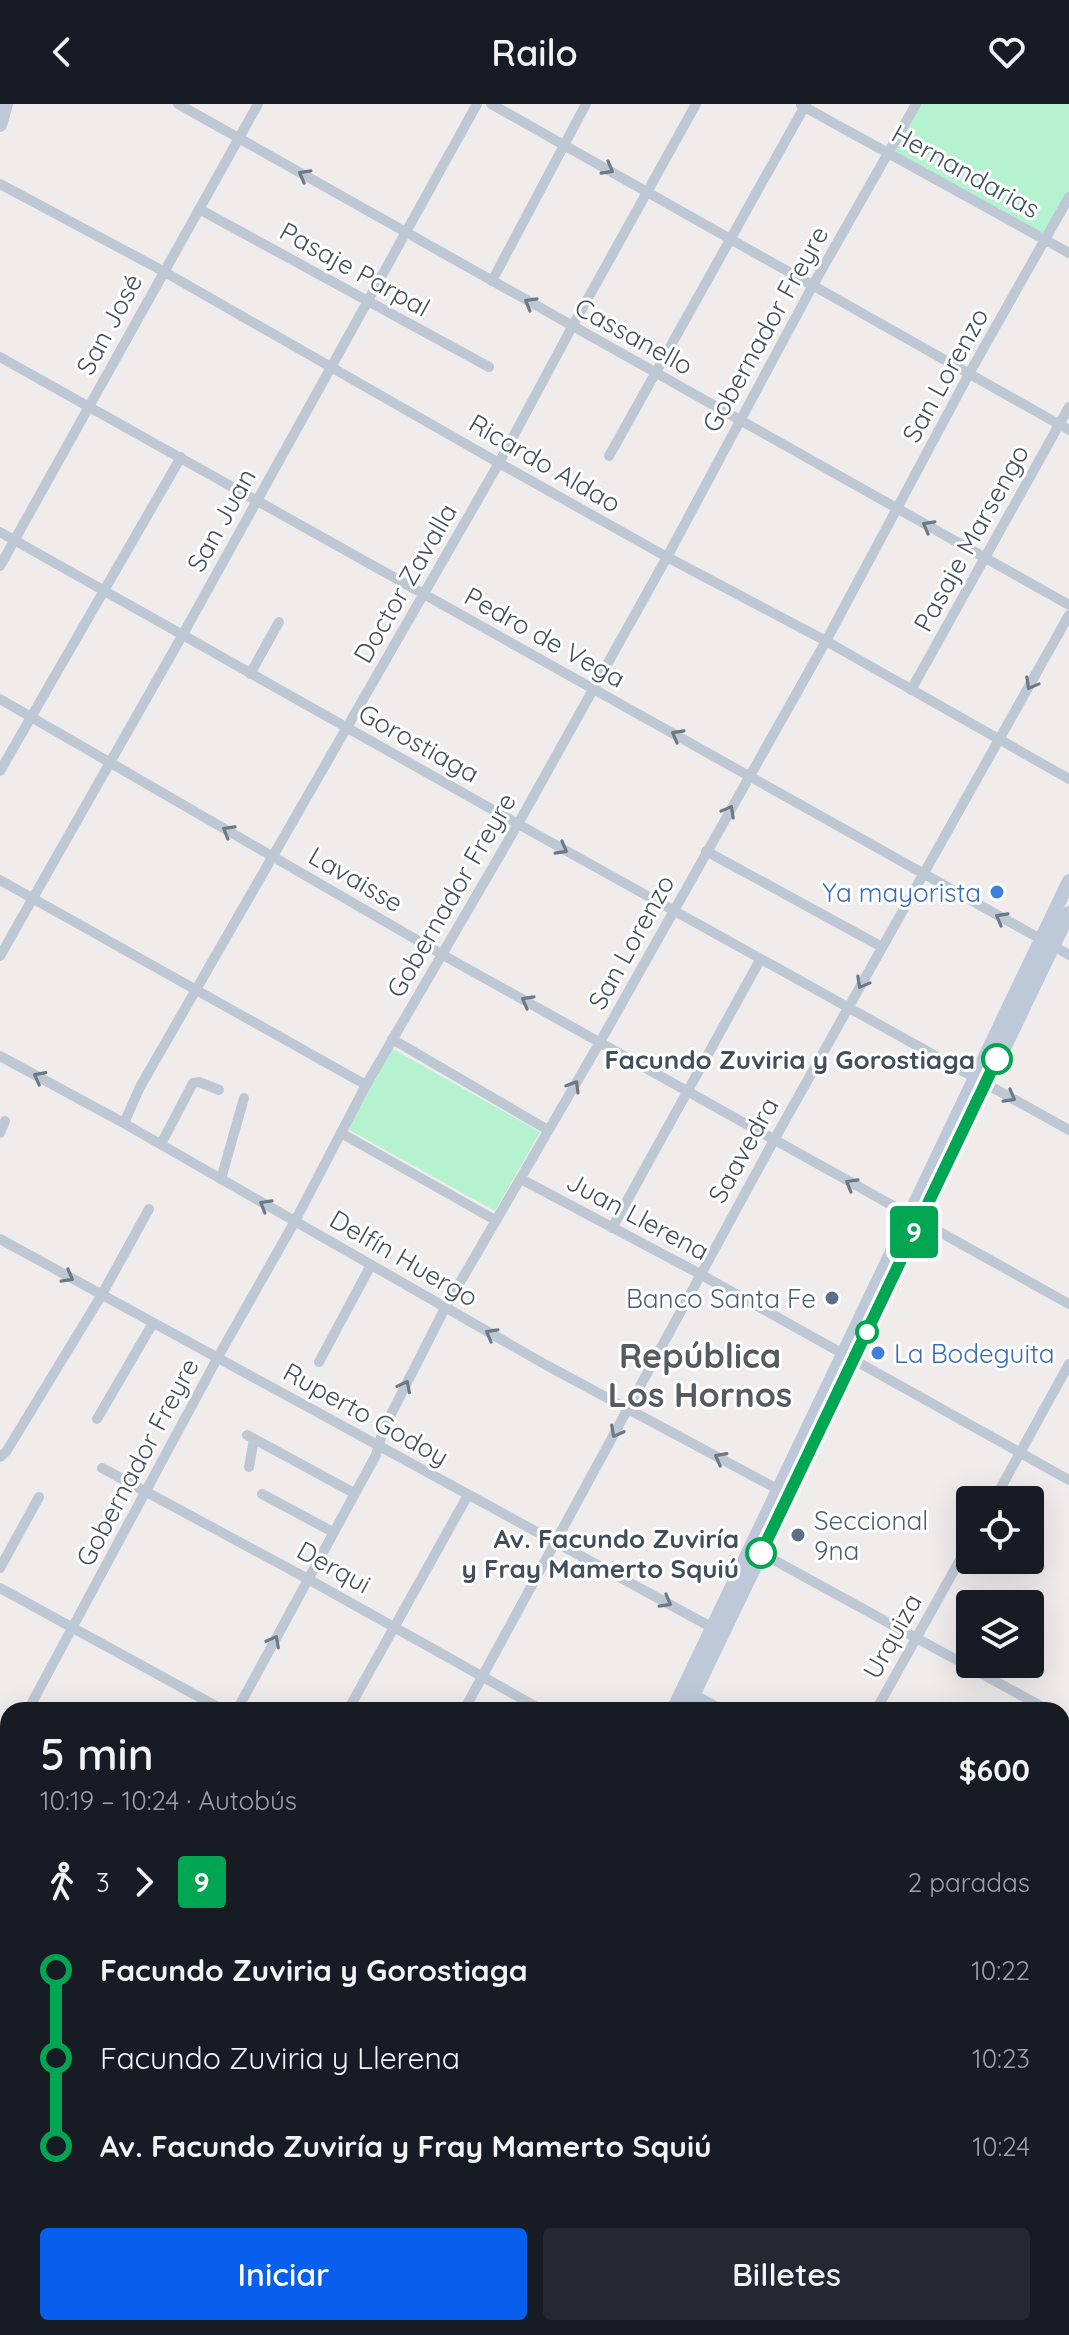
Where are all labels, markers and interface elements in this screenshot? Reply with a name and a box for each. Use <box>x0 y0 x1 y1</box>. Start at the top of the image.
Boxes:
icon: back <box>40 30 84 74</box>
text: Railo <box>491 30 578 75</box>
icon: heart <box>985 30 1029 74</box>
street label: Hernandarias <box>886 117 1046 225</box>
one-way arrow <box>599 159 614 175</box>
one-way arrow <box>298 169 312 185</box>
street label: Pasaje Parpal <box>274 214 436 324</box>
street label: Gobernador Freyre <box>695 220 835 438</box>
street label: San José <box>69 268 149 380</box>
street label: Cassanello <box>569 290 699 382</box>
one-way arrow <box>524 297 539 312</box>
street label: San Lorenzo <box>894 302 996 448</box>
street label: Ricardo Aldao <box>463 406 627 520</box>
street label: Pasaje Marsengo <box>906 439 1036 637</box>
street label: San Juan <box>179 463 263 577</box>
street label: Doctor Zavalla <box>346 497 464 669</box>
one-way arrow <box>921 520 936 535</box>
street label: Pedro de Vega <box>459 579 631 695</box>
one-way arrow <box>1025 675 1041 689</box>
street label: Gorostiaga <box>353 696 485 790</box>
one-way arrow <box>671 729 686 745</box>
street label: Gobernador Freyre <box>379 787 523 1003</box>
one-way arrow <box>719 804 734 819</box>
one-way arrow <box>222 825 237 841</box>
street label: Lavaisse <box>303 839 409 919</box>
one-way arrow <box>554 839 568 854</box>
street label: San Lorenzo <box>580 869 682 1015</box>
place label: Ya mayorista <box>822 876 981 909</box>
marker: Ya mayorista <box>988 883 1006 901</box>
one-way arrow <box>995 912 1010 928</box>
one-way arrow <box>856 974 872 989</box>
one-way arrow <box>521 996 535 1011</box>
place label: Facundo Zuviria y Gorostiaga <box>604 1043 975 1076</box>
marker: Facundo Zuviria y Gorostiaga <box>982 1044 1012 1074</box>
one-way arrow <box>33 1071 48 1087</box>
one-way arrow <box>564 1080 580 1095</box>
one-way arrow <box>1001 1087 1016 1103</box>
street label: Saavedra <box>701 1091 785 1209</box>
street label: Juan Llerena <box>561 1165 715 1267</box>
one-way arrow <box>845 1178 860 1194</box>
one-way arrow <box>259 1199 274 1214</box>
street label: Delfín Huergo <box>324 1202 484 1314</box>
line badge: 9 <box>888 1206 940 1258</box>
text: 9 <box>906 1214 922 1249</box>
one-way arrow <box>59 1267 74 1283</box>
place label: Banco Santa Fe <box>626 1282 816 1315</box>
marker: Banco Santa Fe <box>823 1289 841 1307</box>
unlabelled marker <box>856 1321 878 1343</box>
one-way arrow <box>485 1328 500 1344</box>
district label: República Los Hornos <box>608 1334 792 1416</box>
place label: La Bodeguita <box>894 1337 1055 1370</box>
marker: La Bodeguita <box>869 1344 887 1362</box>
street label: Gobernador Freyre <box>68 1352 206 1572</box>
street label: Ruperto Godoy <box>278 1355 454 1473</box>
one-way arrow <box>396 1379 411 1394</box>
one-way arrow <box>610 1423 626 1438</box>
one-way arrow <box>713 1452 728 1467</box>
map controls <box>956 1486 1044 1678</box>
button: locate <box>956 1486 1044 1574</box>
place label: Seccional 9na <box>814 1504 928 1567</box>
place label: Av. Facundo Zuviría y Fray Mamerto Squiú <box>462 1522 739 1585</box>
marker: Seccional 9na <box>789 1526 807 1544</box>
street label: Derqui <box>291 1533 377 1601</box>
marker: Av. Facundo Zuviría y Fray Mamerto Squiú <box>746 1538 776 1568</box>
street label: Urquiza <box>855 1588 929 1684</box>
button: layers <box>956 1590 1044 1678</box>
one-way arrow <box>657 1592 671 1608</box>
one-way arrow <box>264 1636 280 1650</box>
text: 5 min <box>40 1726 154 1781</box>
text: $600 <box>959 1751 1030 1789</box>
text: 10:19 – 10:24 · Autobús <box>40 1784 297 1817</box>
icon: walk <box>40 1860 84 1904</box>
icon: forward <box>122 1860 166 1904</box>
text: 9 <box>194 1864 210 1899</box>
text: 3 <box>96 1866 110 1899</box>
text: 2 paradas <box>908 1866 1030 1899</box>
text: Facundo Zuviria y Gorostiaga <box>100 1951 528 1989</box>
text: 10:22 <box>971 1954 1030 1987</box>
text: Facundo Zuviria y Llerena <box>100 2039 460 2077</box>
text: 10:23 <box>972 2042 1030 2075</box>
text: Av. Facundo Zuviría y Fray Mamerto Squiú <box>100 2127 712 2165</box>
text: 10:24 <box>972 2130 1030 2163</box>
button: Iniciar <box>40 2228 527 2320</box>
button: Billetes <box>543 2228 1030 2320</box>

